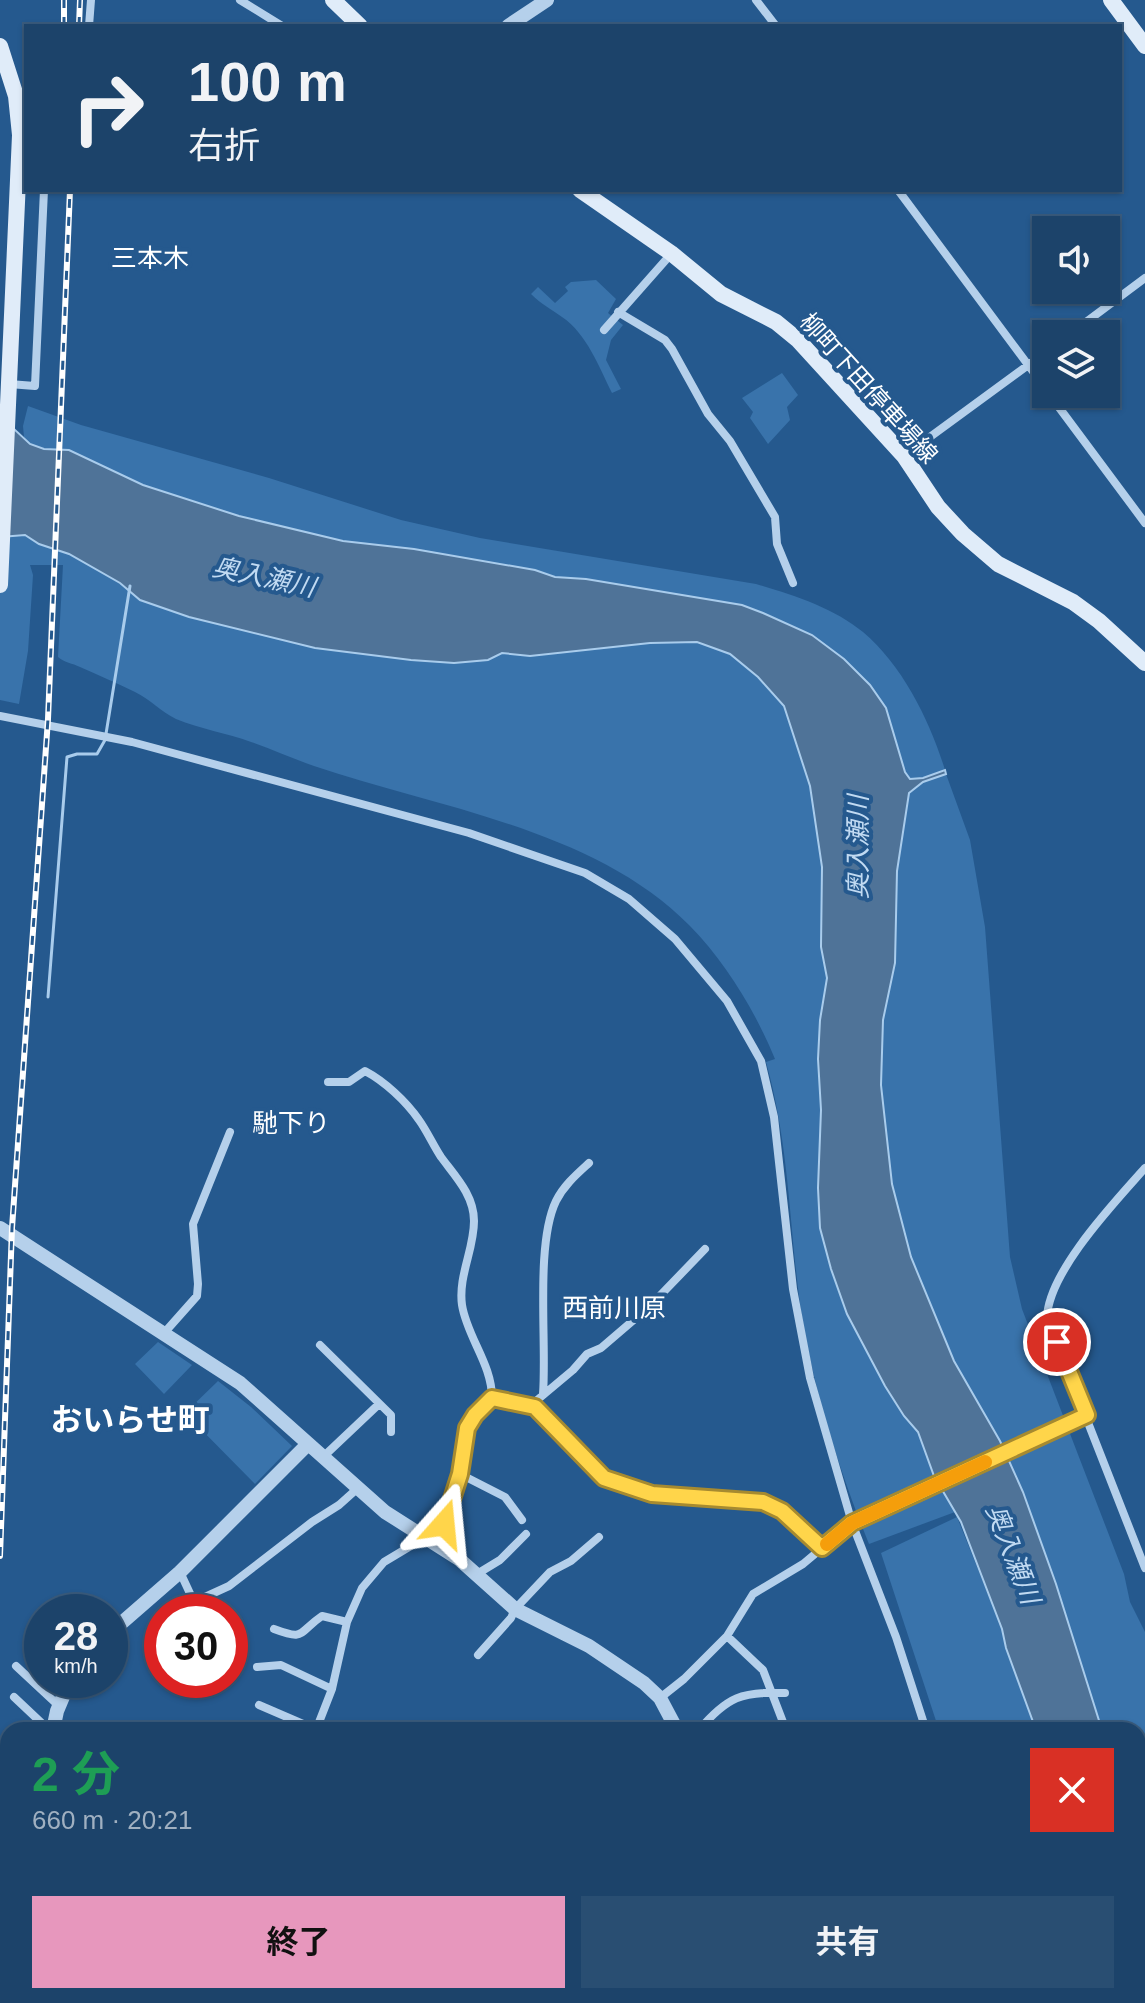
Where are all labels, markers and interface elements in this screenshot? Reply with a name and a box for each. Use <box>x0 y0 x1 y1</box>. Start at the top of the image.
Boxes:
text: 100 m <box>188 50 347 113</box>
icon: right <box>56 56 160 160</box>
text: 右折 <box>188 125 260 166</box>
map controls <box>1032 216 1120 408</box>
button: sound <box>1032 216 1120 304</box>
district label: 三本木 <box>111 243 189 273</box>
street label: 柳町下田停車場線 <box>795 308 943 468</box>
button: layers <box>1032 320 1120 408</box>
water label: 奥入瀬川 <box>210 552 321 603</box>
water label: 奥入瀬川 <box>843 792 873 899</box>
district label: 馳下り <box>252 1108 330 1138</box>
district label: 西前川原 <box>562 1293 666 1323</box>
pin <box>1023 1308 1091 1376</box>
icon: arrive <box>1035 1320 1079 1364</box>
district label: おいらせ町 <box>50 1402 210 1438</box>
position arrow <box>402 1482 486 1566</box>
water label: 奥入瀬川 <box>980 1500 1047 1611</box>
speed limit sign: 30 <box>144 1594 248 1698</box>
text: 28 <box>54 1614 98 1658</box>
text: km/h <box>54 1655 98 1677</box>
text: 2 分 <box>32 1748 120 1801</box>
button: close <box>1030 1748 1114 1832</box>
text: 660 m · 20:21 <box>32 1805 192 1835</box>
button: 終了 <box>32 1896 565 1988</box>
button: 共有 <box>581 1896 1114 1988</box>

